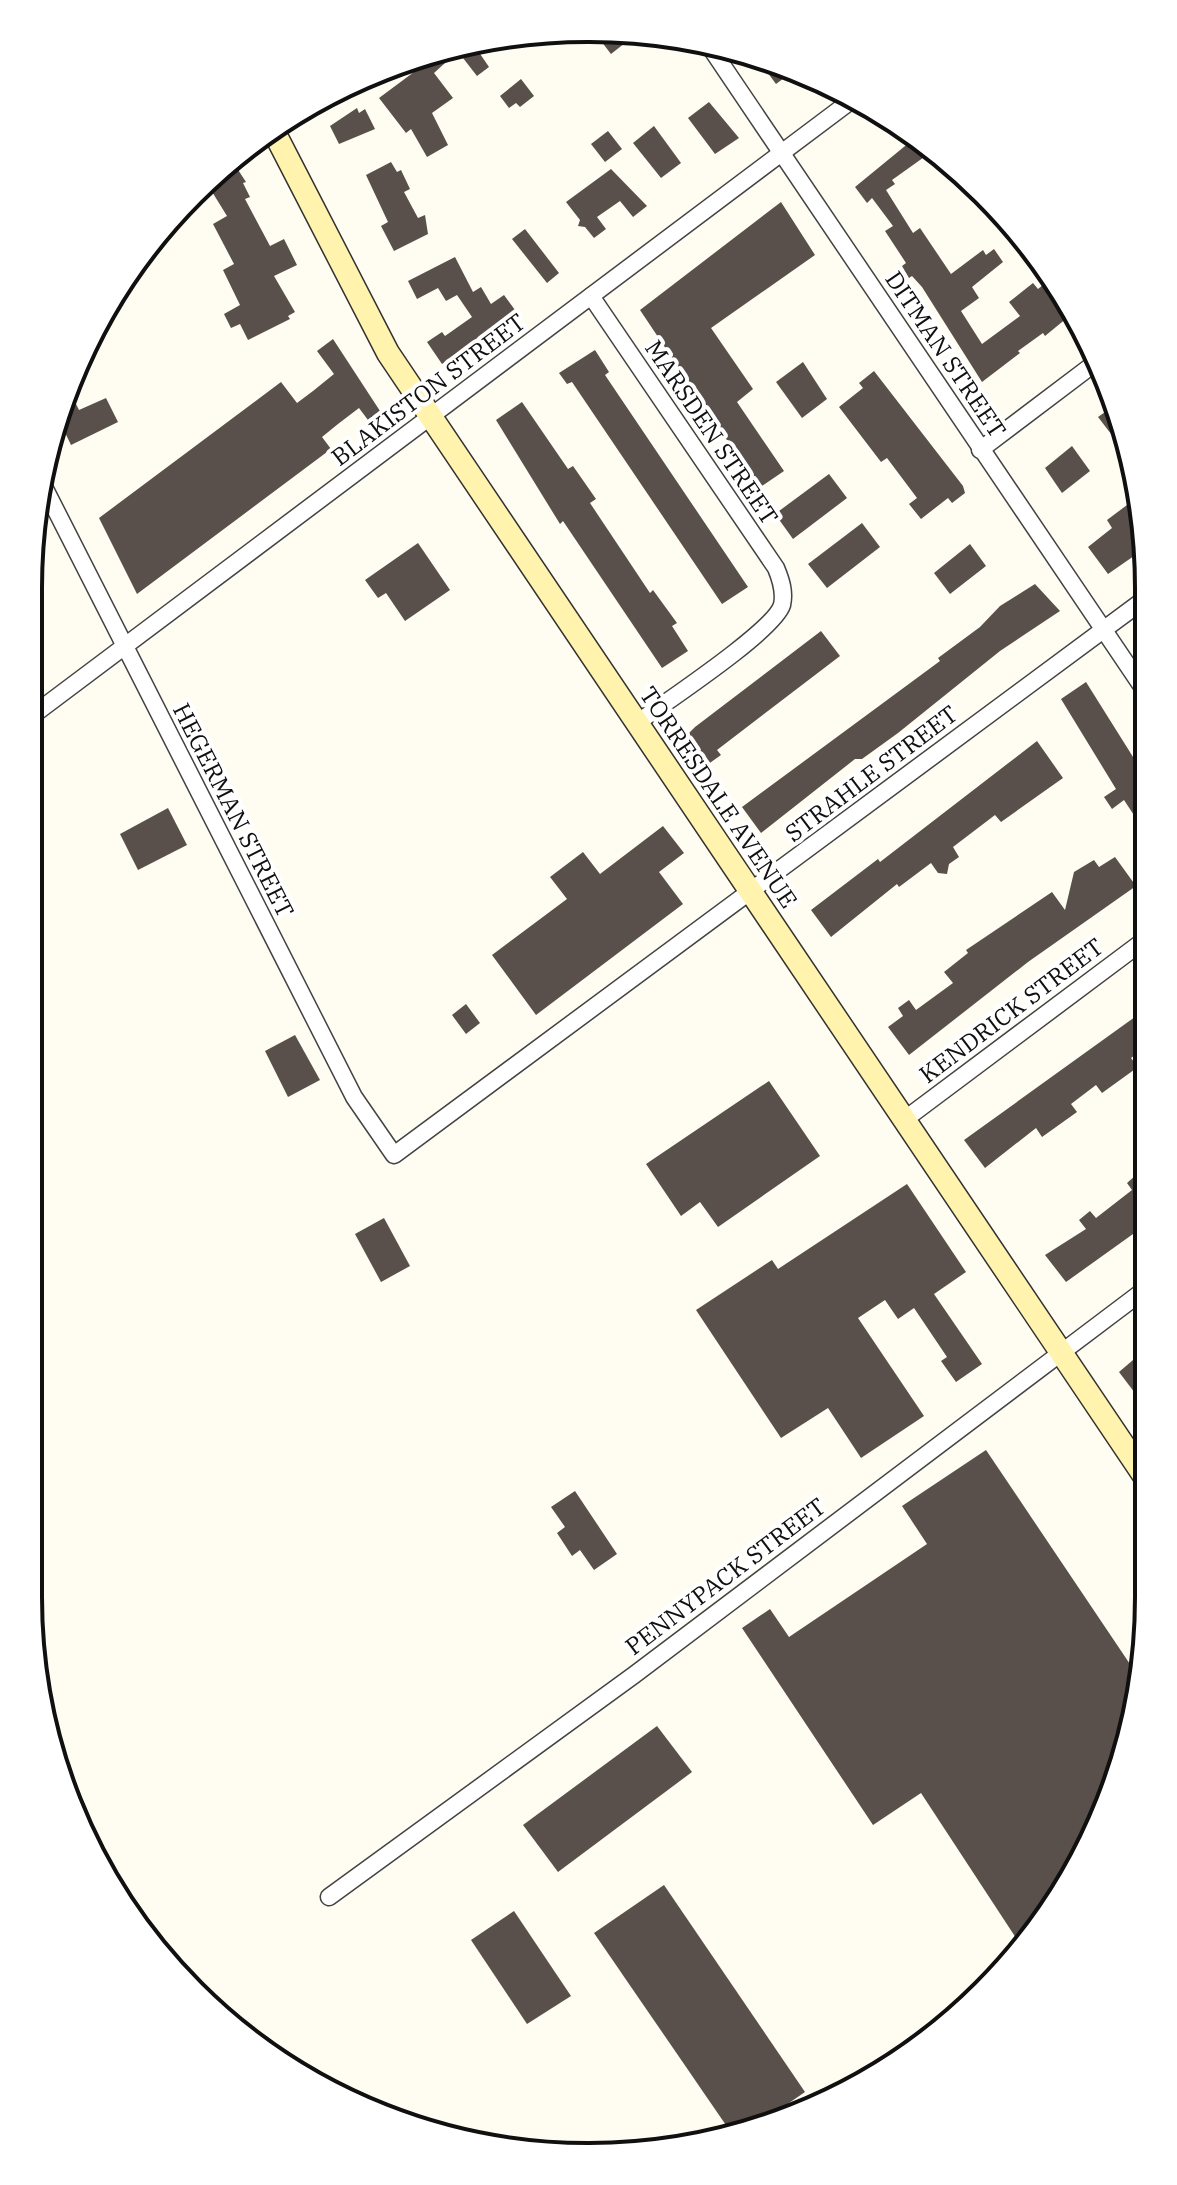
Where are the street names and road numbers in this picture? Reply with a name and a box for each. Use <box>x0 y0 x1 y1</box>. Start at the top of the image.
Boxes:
street label: DITMAN STREET <box>878 264 1014 444</box>
street label: BLAKISTON STREET <box>325 306 531 472</box>
street label: MARSDEN STREET <box>638 333 786 531</box>
street label: TORRESDALE AVENUE <box>633 680 805 914</box>
street label: HEGERMAN STREET <box>166 697 302 923</box>
street label: STRAHLE STREET <box>778 698 964 848</box>
street label: KENDRICK STREET <box>913 930 1109 1090</box>
street label: PENNYPACK STREET <box>618 1490 832 1662</box>

